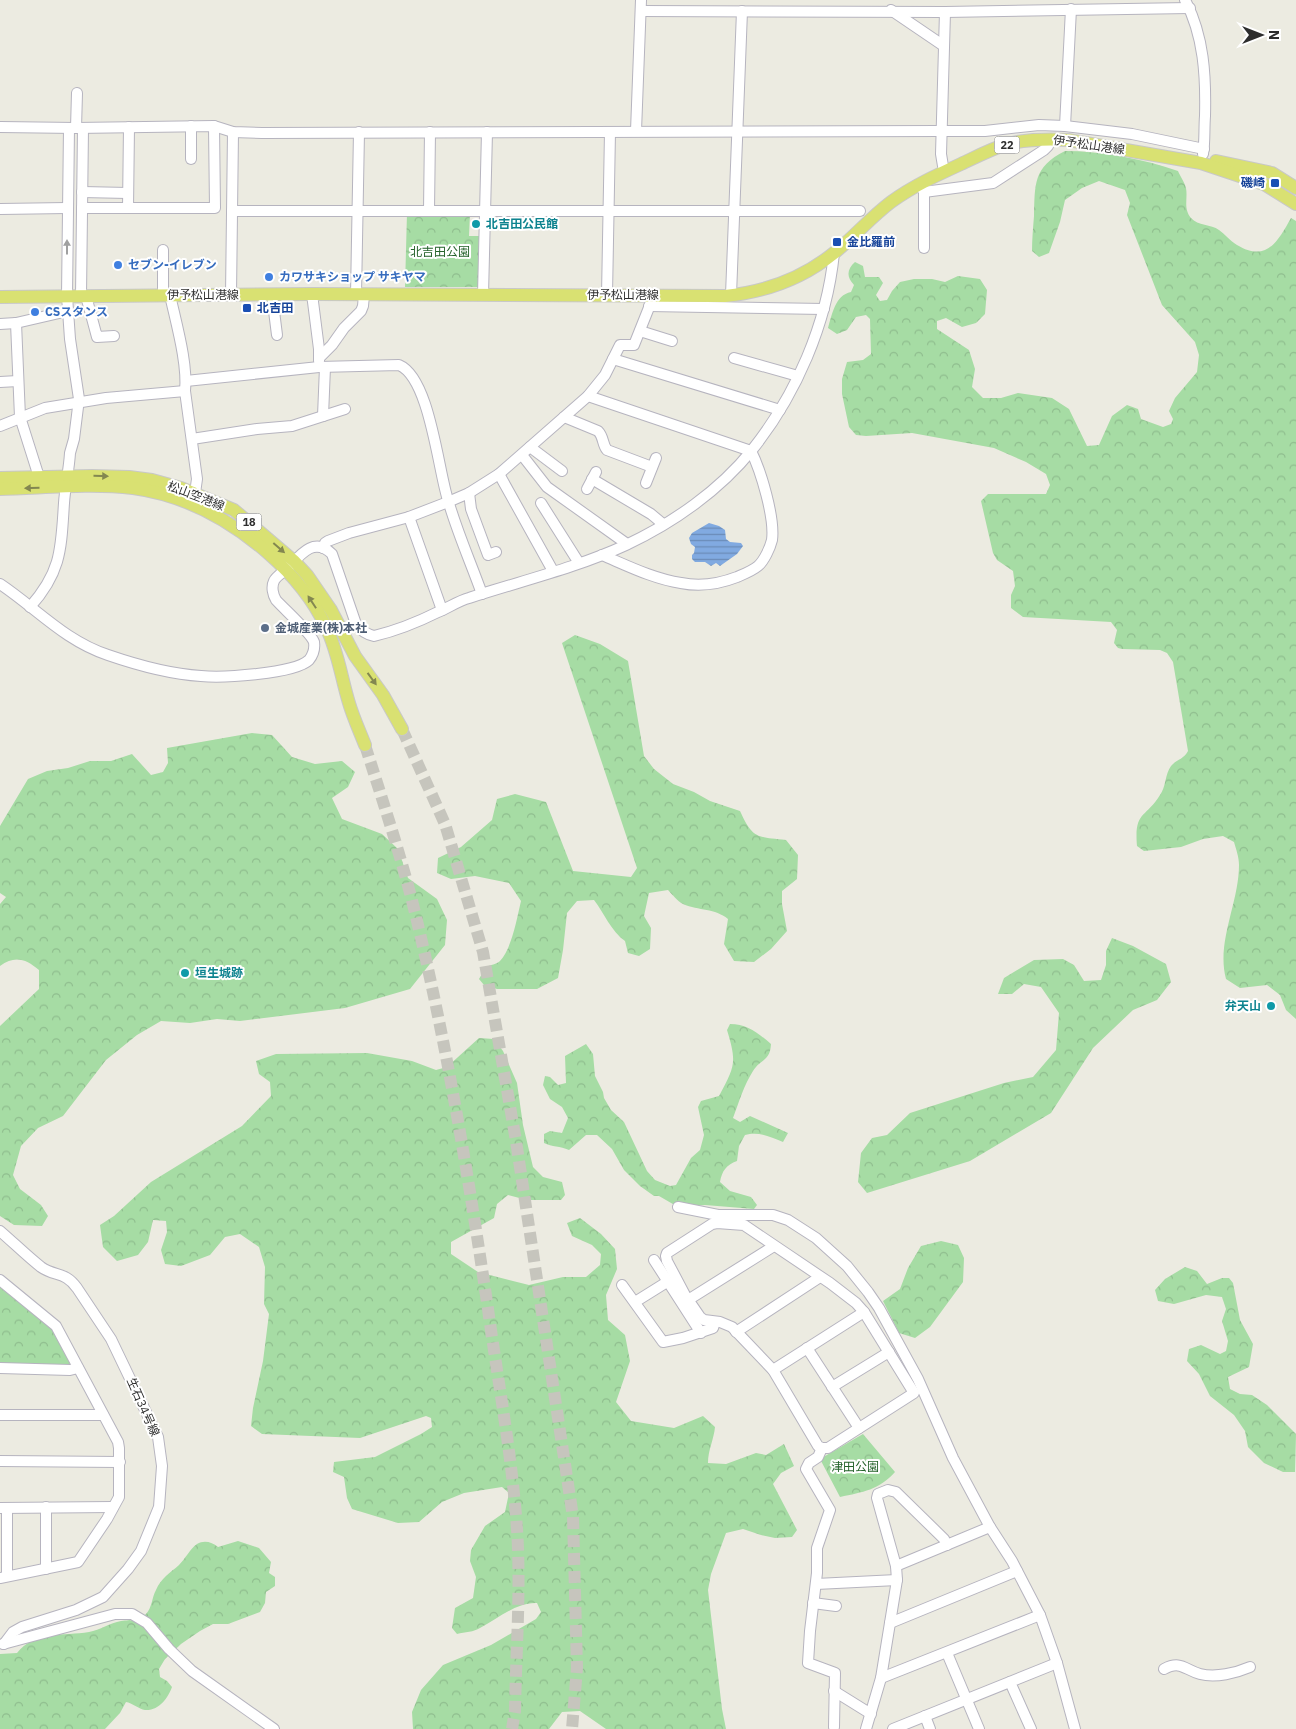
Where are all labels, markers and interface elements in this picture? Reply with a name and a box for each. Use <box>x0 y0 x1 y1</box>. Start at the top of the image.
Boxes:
north arrow <box>1236 10 1286 60</box>
text: N <box>1265 30 1283 40</box>
street label: 伊予松山港線 <box>1052 132 1126 157</box>
road number: 22 <box>994 136 1020 154</box>
place label: 磯崎 <box>1240 175 1265 190</box>
marker: 磯崎 <box>1269 177 1281 189</box>
place label: 北吉田公民館 <box>486 216 558 231</box>
marker: 北吉田公民館 <box>470 218 482 230</box>
place label: 金比羅前 <box>847 234 895 249</box>
marker: 金比羅前 <box>831 236 843 248</box>
one-way arrow <box>63 239 71 255</box>
park label: 北吉田公園 <box>410 244 470 259</box>
place label: セブン-イレブン <box>128 257 217 272</box>
marker: セブン-イレブン <box>112 259 124 271</box>
place label: カワサキショップ サキヤマ <box>279 269 426 284</box>
marker: カワサキショップ サキヤマ <box>263 271 275 283</box>
street label: 伊予松山港線 <box>167 287 239 302</box>
street label: 伊予松山港線 <box>587 287 659 302</box>
place label: 北吉田 <box>257 300 293 315</box>
marker: 北吉田 <box>241 302 253 314</box>
place label: CSスタンス <box>45 304 108 319</box>
marker: CSスタンス <box>29 306 41 318</box>
one-way arrow <box>93 472 109 480</box>
street label: 松山空港線 <box>165 478 227 513</box>
one-way arrow <box>23 484 39 492</box>
road number: 18 <box>236 514 262 530</box>
one-way arrow <box>273 542 285 554</box>
one-way arrow <box>307 595 317 609</box>
place label: 金城産業(株)本社 <box>275 620 367 635</box>
marker: 金城産業(株)本社 <box>259 622 271 634</box>
one-way arrow <box>367 672 378 685</box>
place label: 垣生城跡 <box>195 965 243 980</box>
marker: 垣生城跡 <box>179 967 191 979</box>
place label: 弁天山 <box>1225 998 1261 1013</box>
marker: 弁天山 <box>1265 1000 1277 1012</box>
street label: 生石34号線 <box>124 1375 163 1438</box>
park label: 津田公園 <box>831 1459 879 1474</box>

